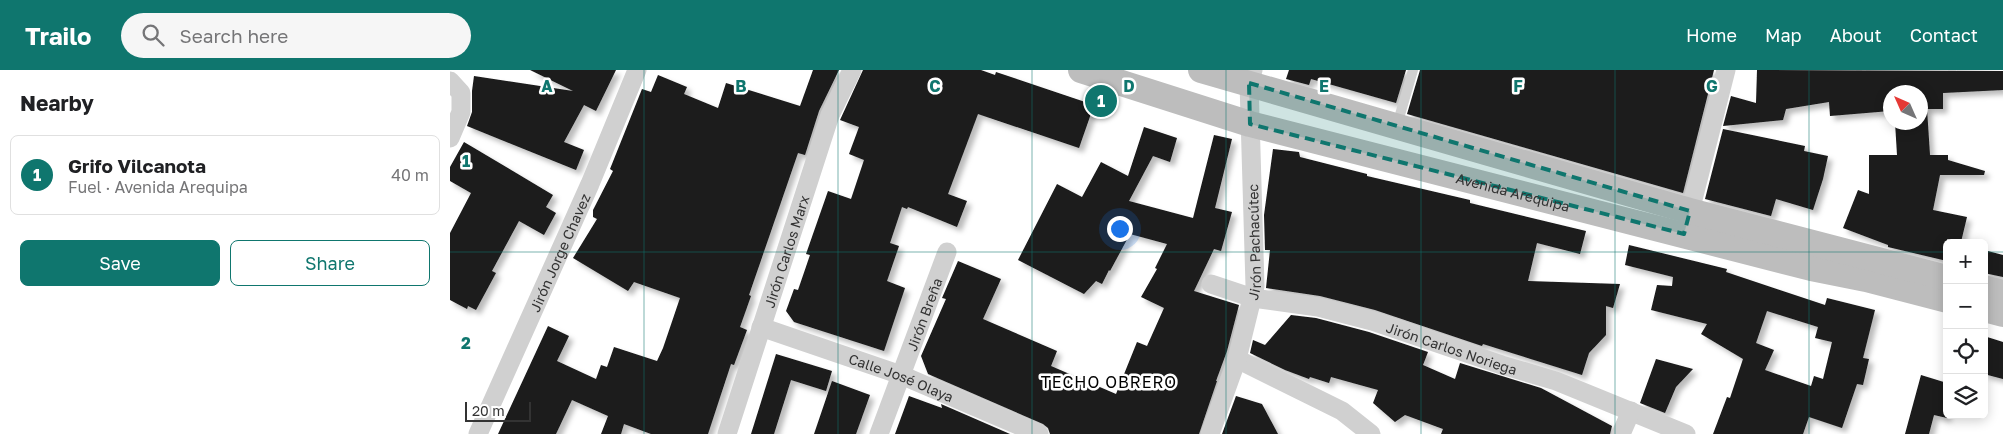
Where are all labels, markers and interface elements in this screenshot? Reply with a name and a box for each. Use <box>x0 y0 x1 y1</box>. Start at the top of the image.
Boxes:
search box <box>121 13 471 58</box>
text: Trailo <box>25 21 91 50</box>
icon: search <box>139 21 167 49</box>
text: Search here <box>179 24 288 47</box>
text: Home <box>1686 24 1737 46</box>
text: Map <box>1765 24 1802 46</box>
text: About <box>1830 24 1882 46</box>
text: Contact <box>1910 24 1978 46</box>
text: A <box>541 76 553 96</box>
text: B <box>735 76 747 96</box>
text: C <box>929 76 941 96</box>
text: D <box>1123 76 1135 96</box>
text: E <box>1319 76 1329 96</box>
text: F <box>1513 76 1523 96</box>
text: G <box>1706 76 1718 96</box>
pin: 1 <box>1085 82 1117 120</box>
north arrow <box>1883 85 1928 130</box>
text: Nearby <box>20 90 94 116</box>
text: 1 <box>462 151 470 171</box>
text: Grifo Vilcanota <box>68 154 206 177</box>
text: 1 <box>33 165 41 185</box>
text: 40 m <box>391 165 429 185</box>
street label: Avenida Arequipa <box>1454 169 1572 214</box>
text: Fuel · Avenida Arequipa <box>68 177 248 197</box>
street label: Jirón Pachacútec <box>1243 183 1264 302</box>
street label: Jirón Jorge Chavez <box>525 191 593 314</box>
street label: Jirón Carlos Marx <box>760 193 812 310</box>
your location <box>1107 216 1133 242</box>
map controls <box>1943 239 1988 419</box>
button: + <box>1943 239 1988 284</box>
button: Save <box>20 240 220 286</box>
button: Share <box>230 240 430 286</box>
street label: Jirón Breña <box>902 275 945 353</box>
button: − <box>1943 284 1988 329</box>
street label: Jirón Carlos Noriega <box>1384 318 1519 378</box>
button: locate <box>1943 329 1988 374</box>
text: 2 <box>461 333 471 353</box>
street label: Calle José Olaya <box>847 349 956 405</box>
district label: TECHO OBRERO <box>1041 372 1177 392</box>
button: layers <box>1943 374 1988 419</box>
scale bar <box>465 399 531 422</box>
text: 20 m <box>472 402 505 419</box>

